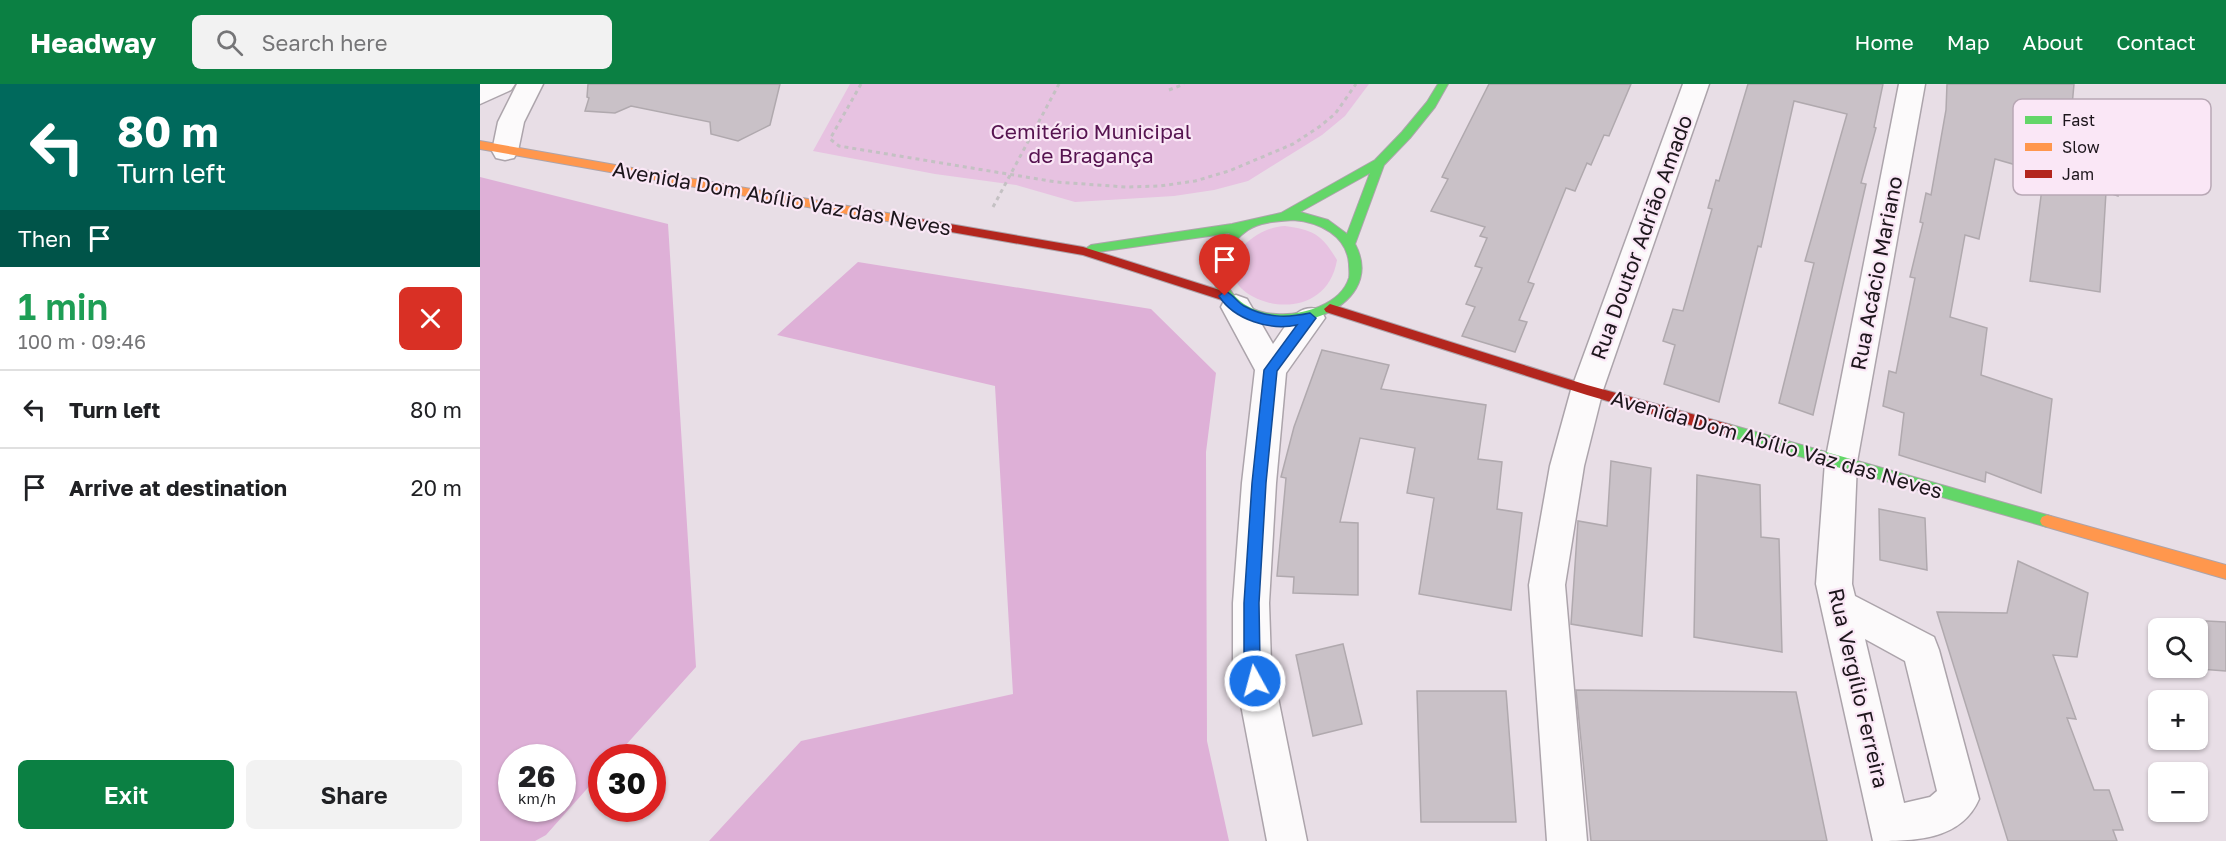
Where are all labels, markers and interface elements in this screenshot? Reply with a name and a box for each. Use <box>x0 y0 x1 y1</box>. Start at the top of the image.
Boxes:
search box <box>192 15 612 69</box>
text: Headway <box>30 26 156 59</box>
icon: search <box>213 26 246 59</box>
text: Search here <box>261 29 387 56</box>
text: Home <box>1854 29 1914 55</box>
text: Map <box>1947 29 1990 55</box>
text: About <box>2023 29 2083 55</box>
text: Contact <box>2116 29 2196 55</box>
legend <box>2013 99 2211 195</box>
text: 80 m <box>117 106 218 156</box>
icon: left <box>18 108 96 186</box>
text: Fast <box>2062 110 2095 130</box>
street label: Rua Doutor Adrião Amado <box>1585 111 1697 363</box>
park label: Cemitério Municipal de Bragança <box>991 118 1191 168</box>
text: Slow <box>2062 137 2100 157</box>
street label: Avenida Dom Abílio Vaz das Neves <box>611 155 953 241</box>
text: Turn left <box>117 157 226 189</box>
text: Jam <box>2062 164 2094 184</box>
street label: Rua Acácio Mariano <box>1844 174 1908 372</box>
icon: arrive <box>83 222 116 255</box>
text: Then <box>18 225 71 252</box>
pin <box>1199 234 1250 296</box>
icon: arrive <box>1208 243 1241 276</box>
text: 1 min <box>18 285 108 328</box>
button: close <box>399 287 462 350</box>
text: 100 m · 09:46 <box>18 329 146 353</box>
street label: Avenida Dom Abílio Vaz das Neves <box>1608 384 1946 504</box>
icon: left <box>18 393 51 426</box>
text: Turn left <box>69 396 160 423</box>
text: 80 m <box>410 396 462 423</box>
icon: arrive <box>18 471 51 504</box>
text: Arrive at destination <box>69 474 287 501</box>
text: 20 m <box>411 474 462 501</box>
street label: Rua Vergílio Ferreira <box>1823 586 1895 790</box>
map controls <box>2148 618 2208 822</box>
button: search <box>2148 618 2208 678</box>
position arrow <box>1223 649 1287 713</box>
button: + <box>2148 690 2208 750</box>
speed limit sign: 30 <box>588 744 666 822</box>
text: 26 <box>518 758 556 794</box>
button: Exit <box>18 760 234 829</box>
button: Share <box>246 760 462 829</box>
button: − <box>2148 762 2208 822</box>
text: km/h <box>518 789 556 807</box>

